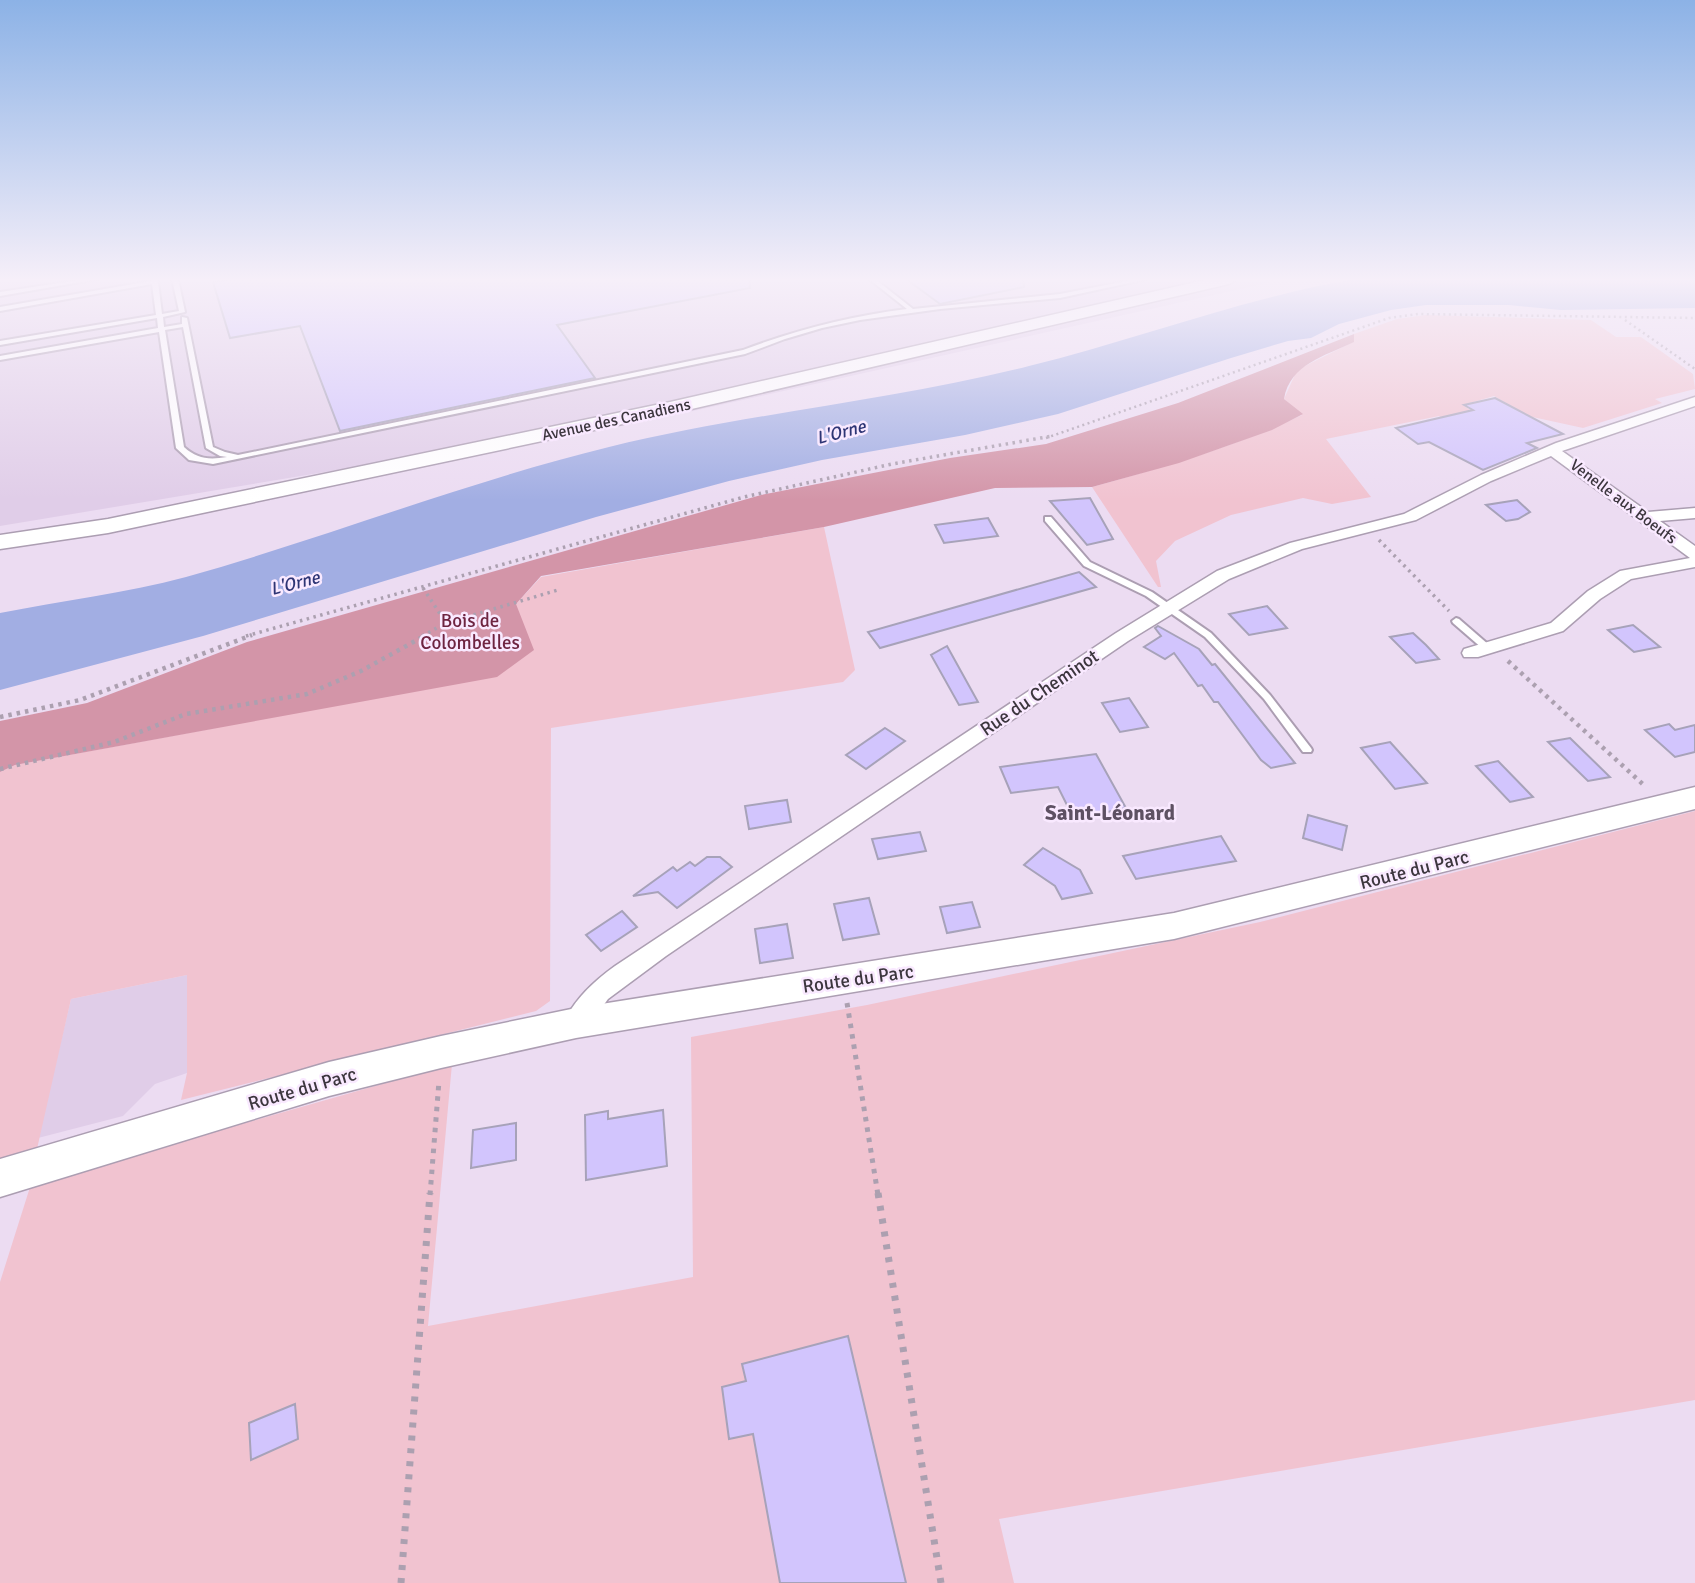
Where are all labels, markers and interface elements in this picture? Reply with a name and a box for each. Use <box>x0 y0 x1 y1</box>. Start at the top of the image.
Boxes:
street label: Avenue des Canadiens <box>540 394 692 446</box>
water label: L'Orne <box>814 415 869 449</box>
street label: Venelle aux Boeufs <box>1566 455 1681 548</box>
water label: L'Orne <box>268 566 323 600</box>
park label: Bois de Colombelles <box>420 609 520 655</box>
street label: Rue du Cheminot <box>976 644 1104 741</box>
district label: Saint-Léonard <box>1045 800 1175 826</box>
street label: Route du Parc <box>1357 845 1471 895</box>
street label: Route du Parc <box>801 959 915 999</box>
street label: Route du Parc <box>245 1062 359 1116</box>

